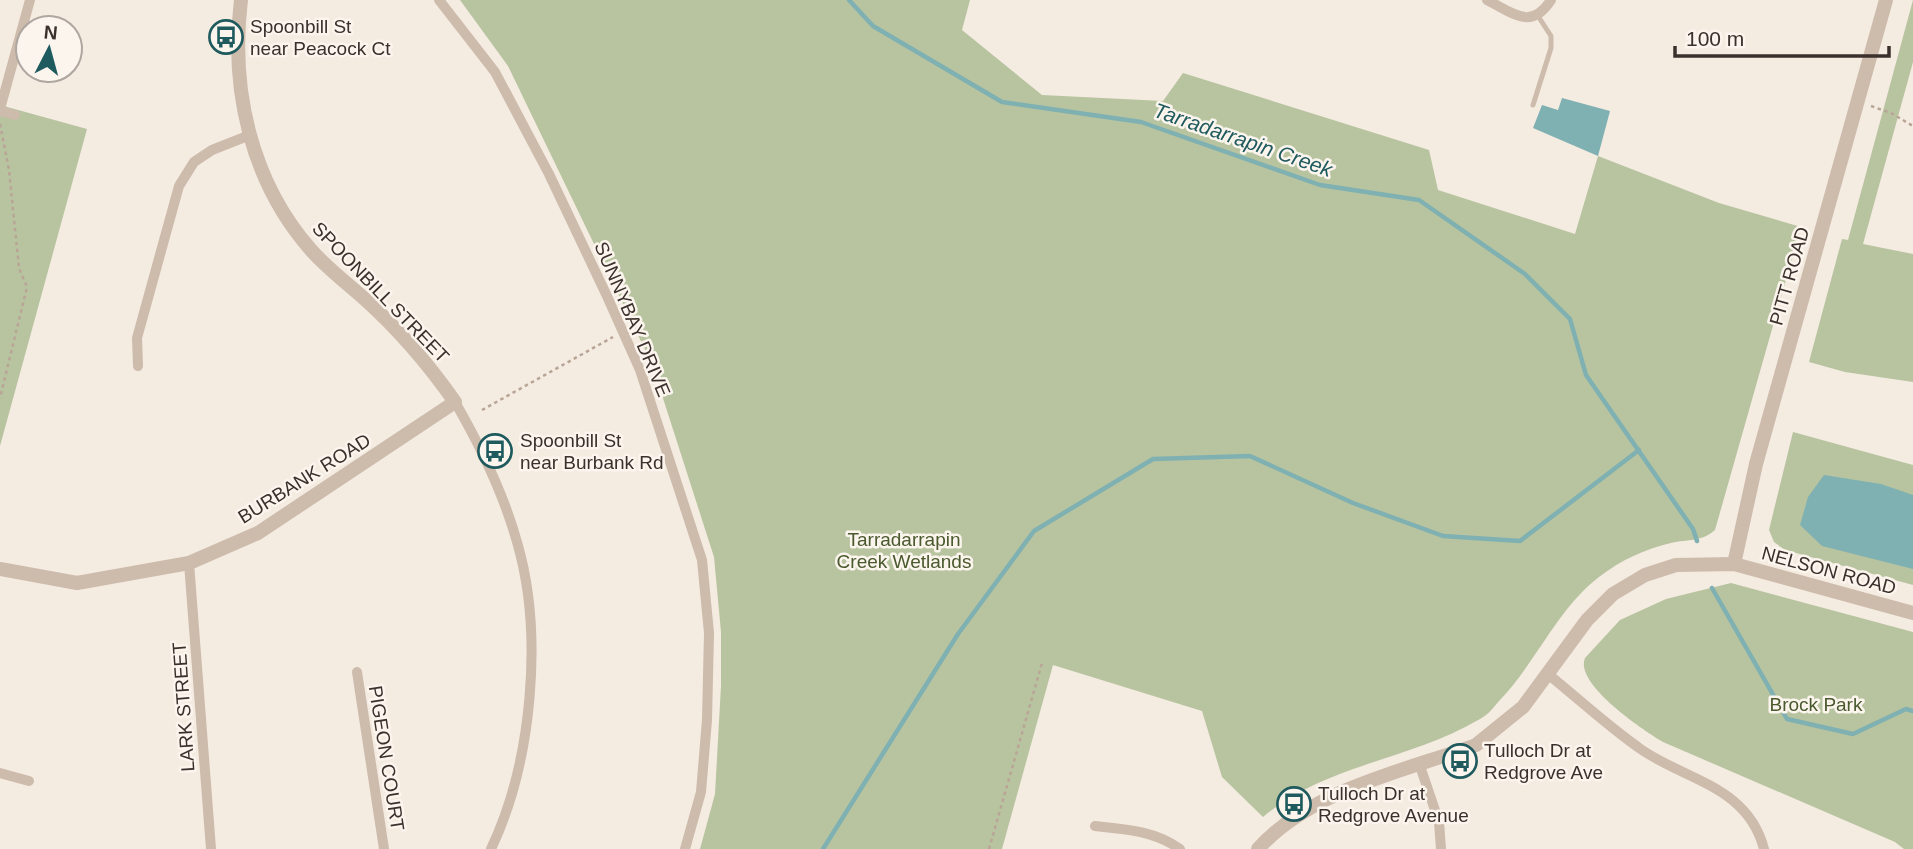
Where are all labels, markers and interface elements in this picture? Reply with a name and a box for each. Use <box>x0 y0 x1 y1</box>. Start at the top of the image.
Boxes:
north arrow <box>14 14 84 84</box>
scale bar <box>1675 14 1888 58</box>
place label: Spoonbill St near Peacock Ct <box>250 16 391 59</box>
bus stop icon: Spoonbill St near Peacock Ct <box>207 18 245 56</box>
text: N <box>43 21 59 44</box>
text: 100 m <box>1686 27 1744 50</box>
water label: Tarradarrapin Creek <box>1151 98 1337 181</box>
street label: SPOONBILL STREET <box>308 218 453 367</box>
street label: PITT ROAD <box>1765 225 1813 328</box>
street label: SUNNYBAY DRIVE <box>590 239 675 400</box>
street label: BURBANK ROAD <box>234 429 374 528</box>
place label: Spoonbill St near Burbank Rd <box>520 430 664 473</box>
bus stop icon: Spoonbill St near Burbank Rd <box>476 432 514 470</box>
park label: Tarradarrapin Creek Wetlands <box>837 529 971 572</box>
street label: NELSON ROAD <box>1759 542 1898 599</box>
street label: LARK STREET <box>168 641 199 772</box>
street label: PIGEON COURT <box>365 684 408 832</box>
park label: Brock Park <box>1770 694 1863 715</box>
place label: Tulloch Dr at Redgrove Ave <box>1484 740 1603 783</box>
bus stop icon: Tulloch Dr at Redgrove Ave <box>1441 742 1479 780</box>
place label: Tulloch Dr at Redgrove Avenue <box>1318 783 1469 826</box>
bus stop icon: Tulloch Dr at Redgrove Avenue <box>1275 785 1313 823</box>

